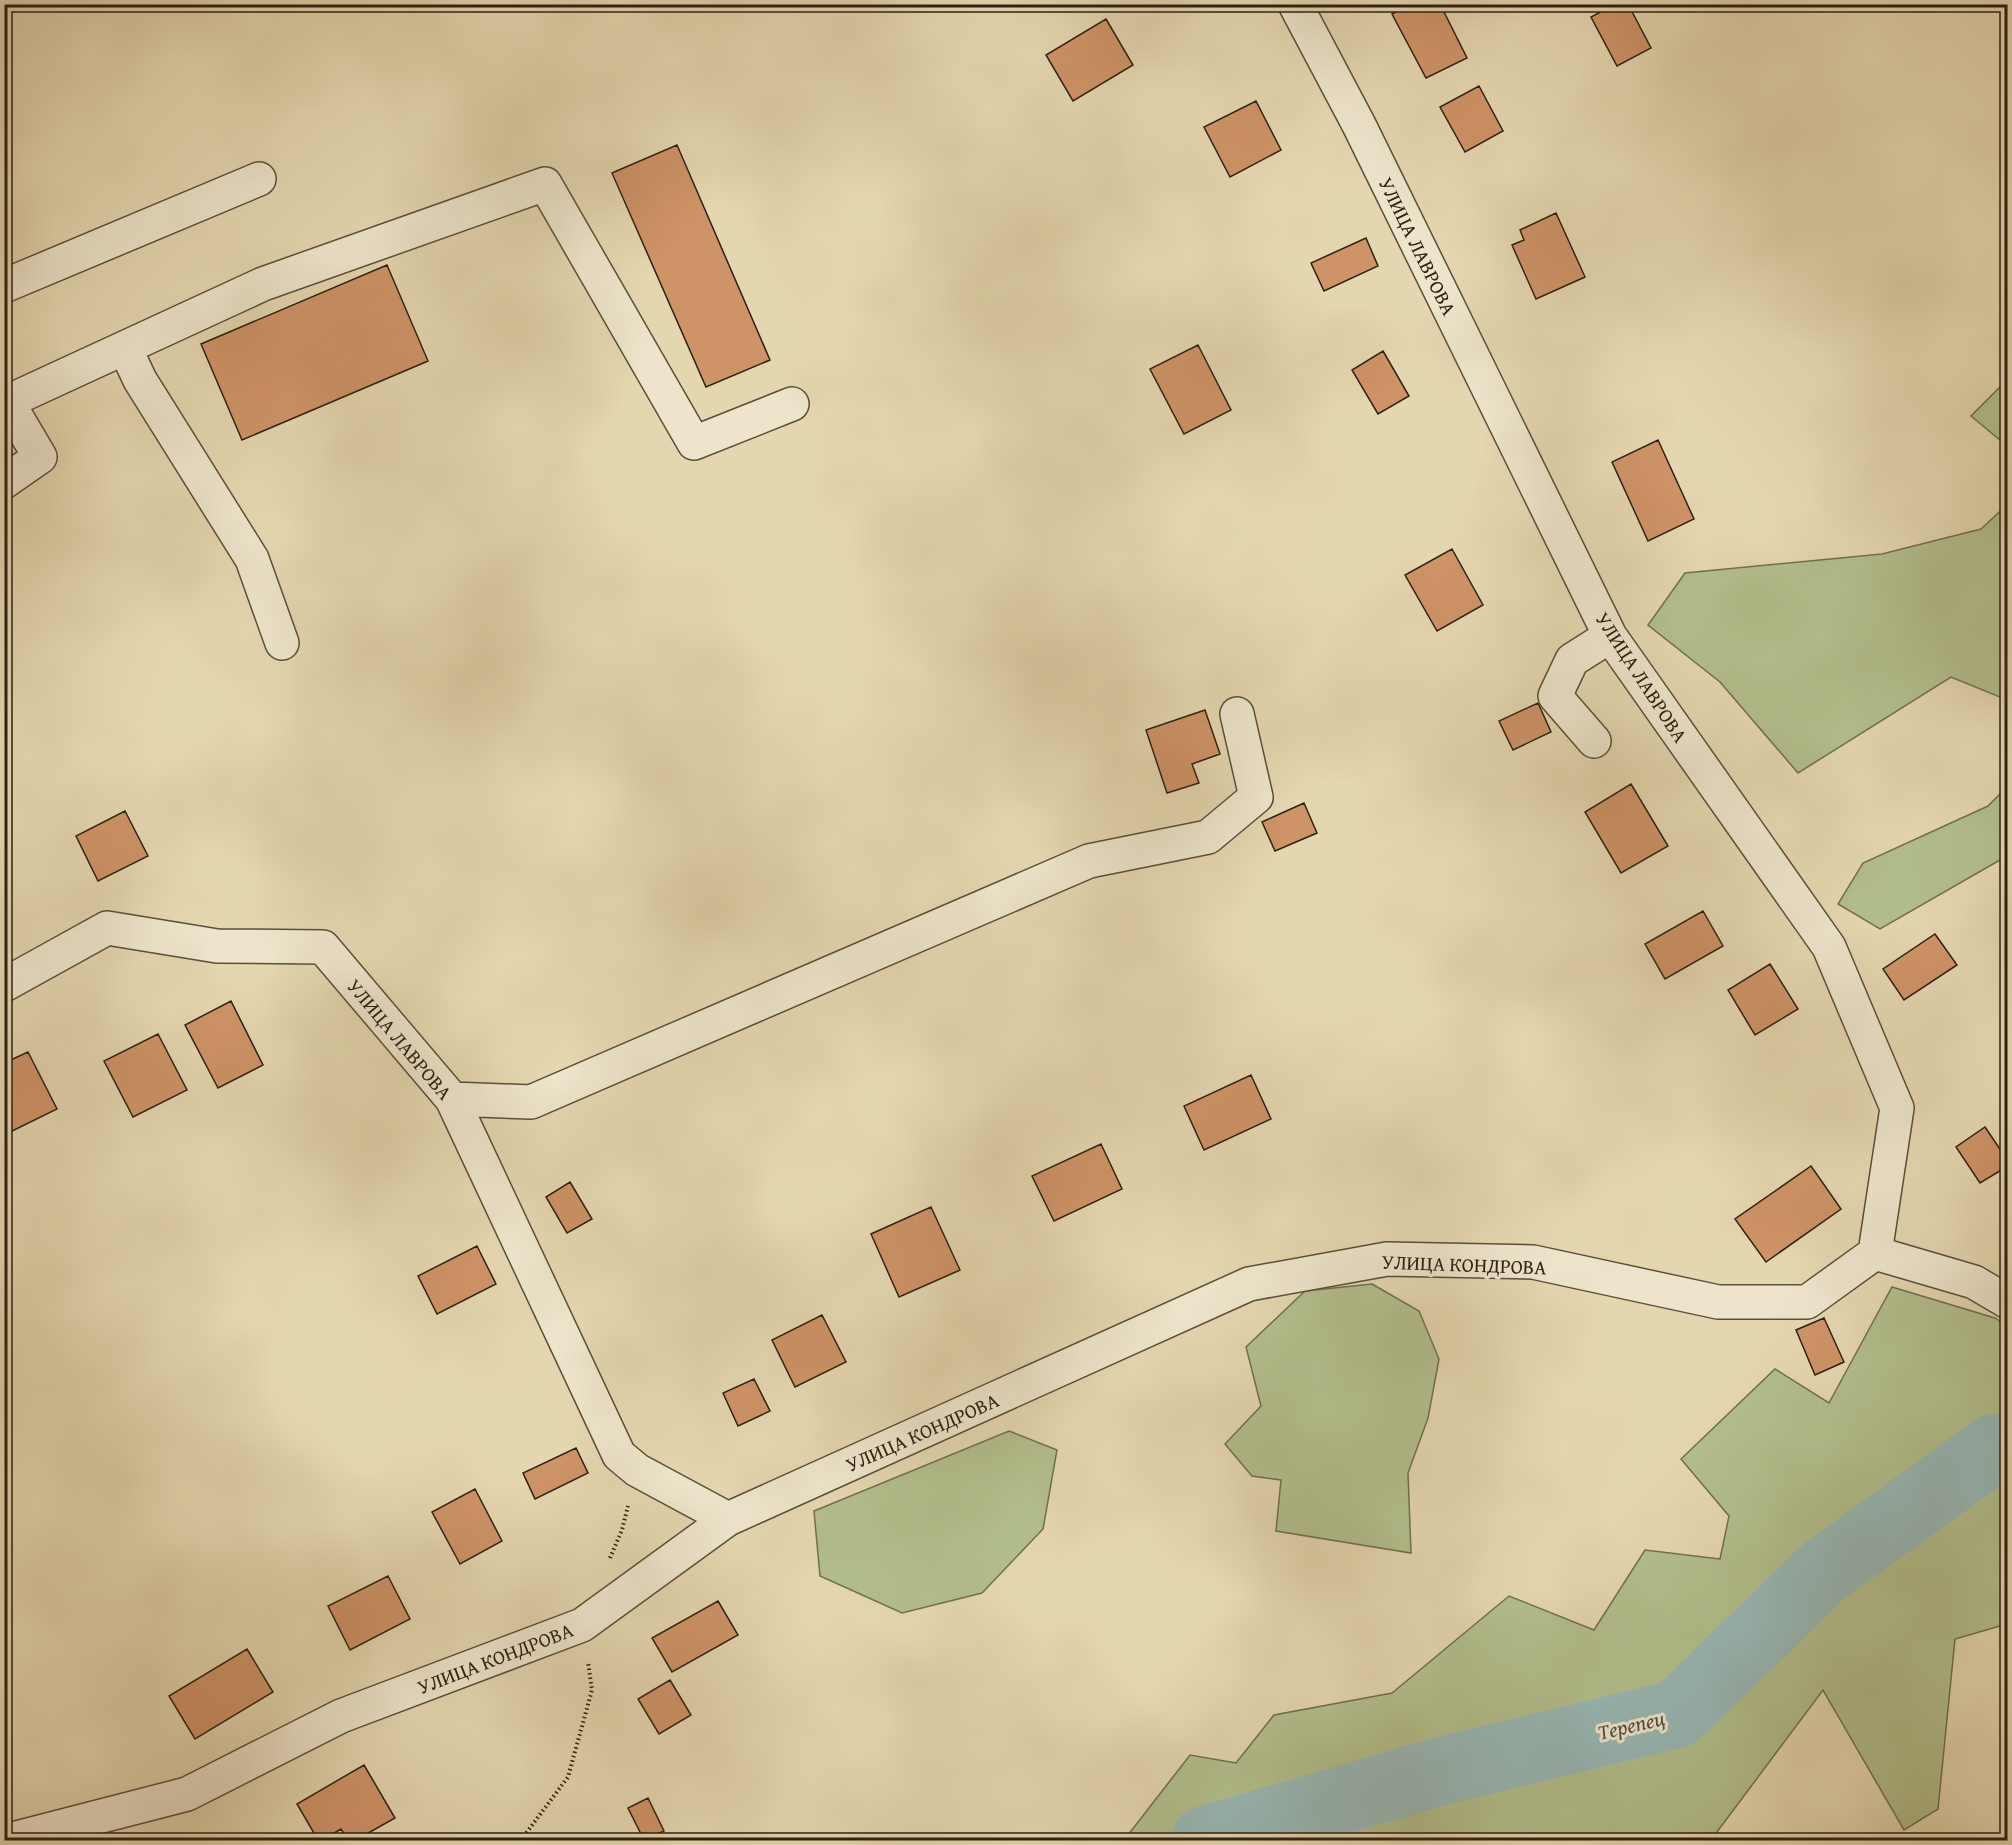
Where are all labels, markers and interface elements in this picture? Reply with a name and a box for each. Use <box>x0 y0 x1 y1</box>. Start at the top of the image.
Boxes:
street label: УЛИЦА ЛАВРОВА <box>1372 172 1464 320</box>
street label: УЛИЦА ЛАВРОВА <box>1589 606 1695 748</box>
street label: УЛИЦА ЛАВРОВА <box>341 972 459 1106</box>
street label: УЛИЦА КОНДРОВА <box>1381 1247 1547 1281</box>
street label: УЛИЦА КОНДРОВА <box>841 1385 1003 1479</box>
street label: УЛИЦА КОНДРОВА <box>413 1615 577 1701</box>
water label: Терепец <box>1595 1702 1668 1748</box>

